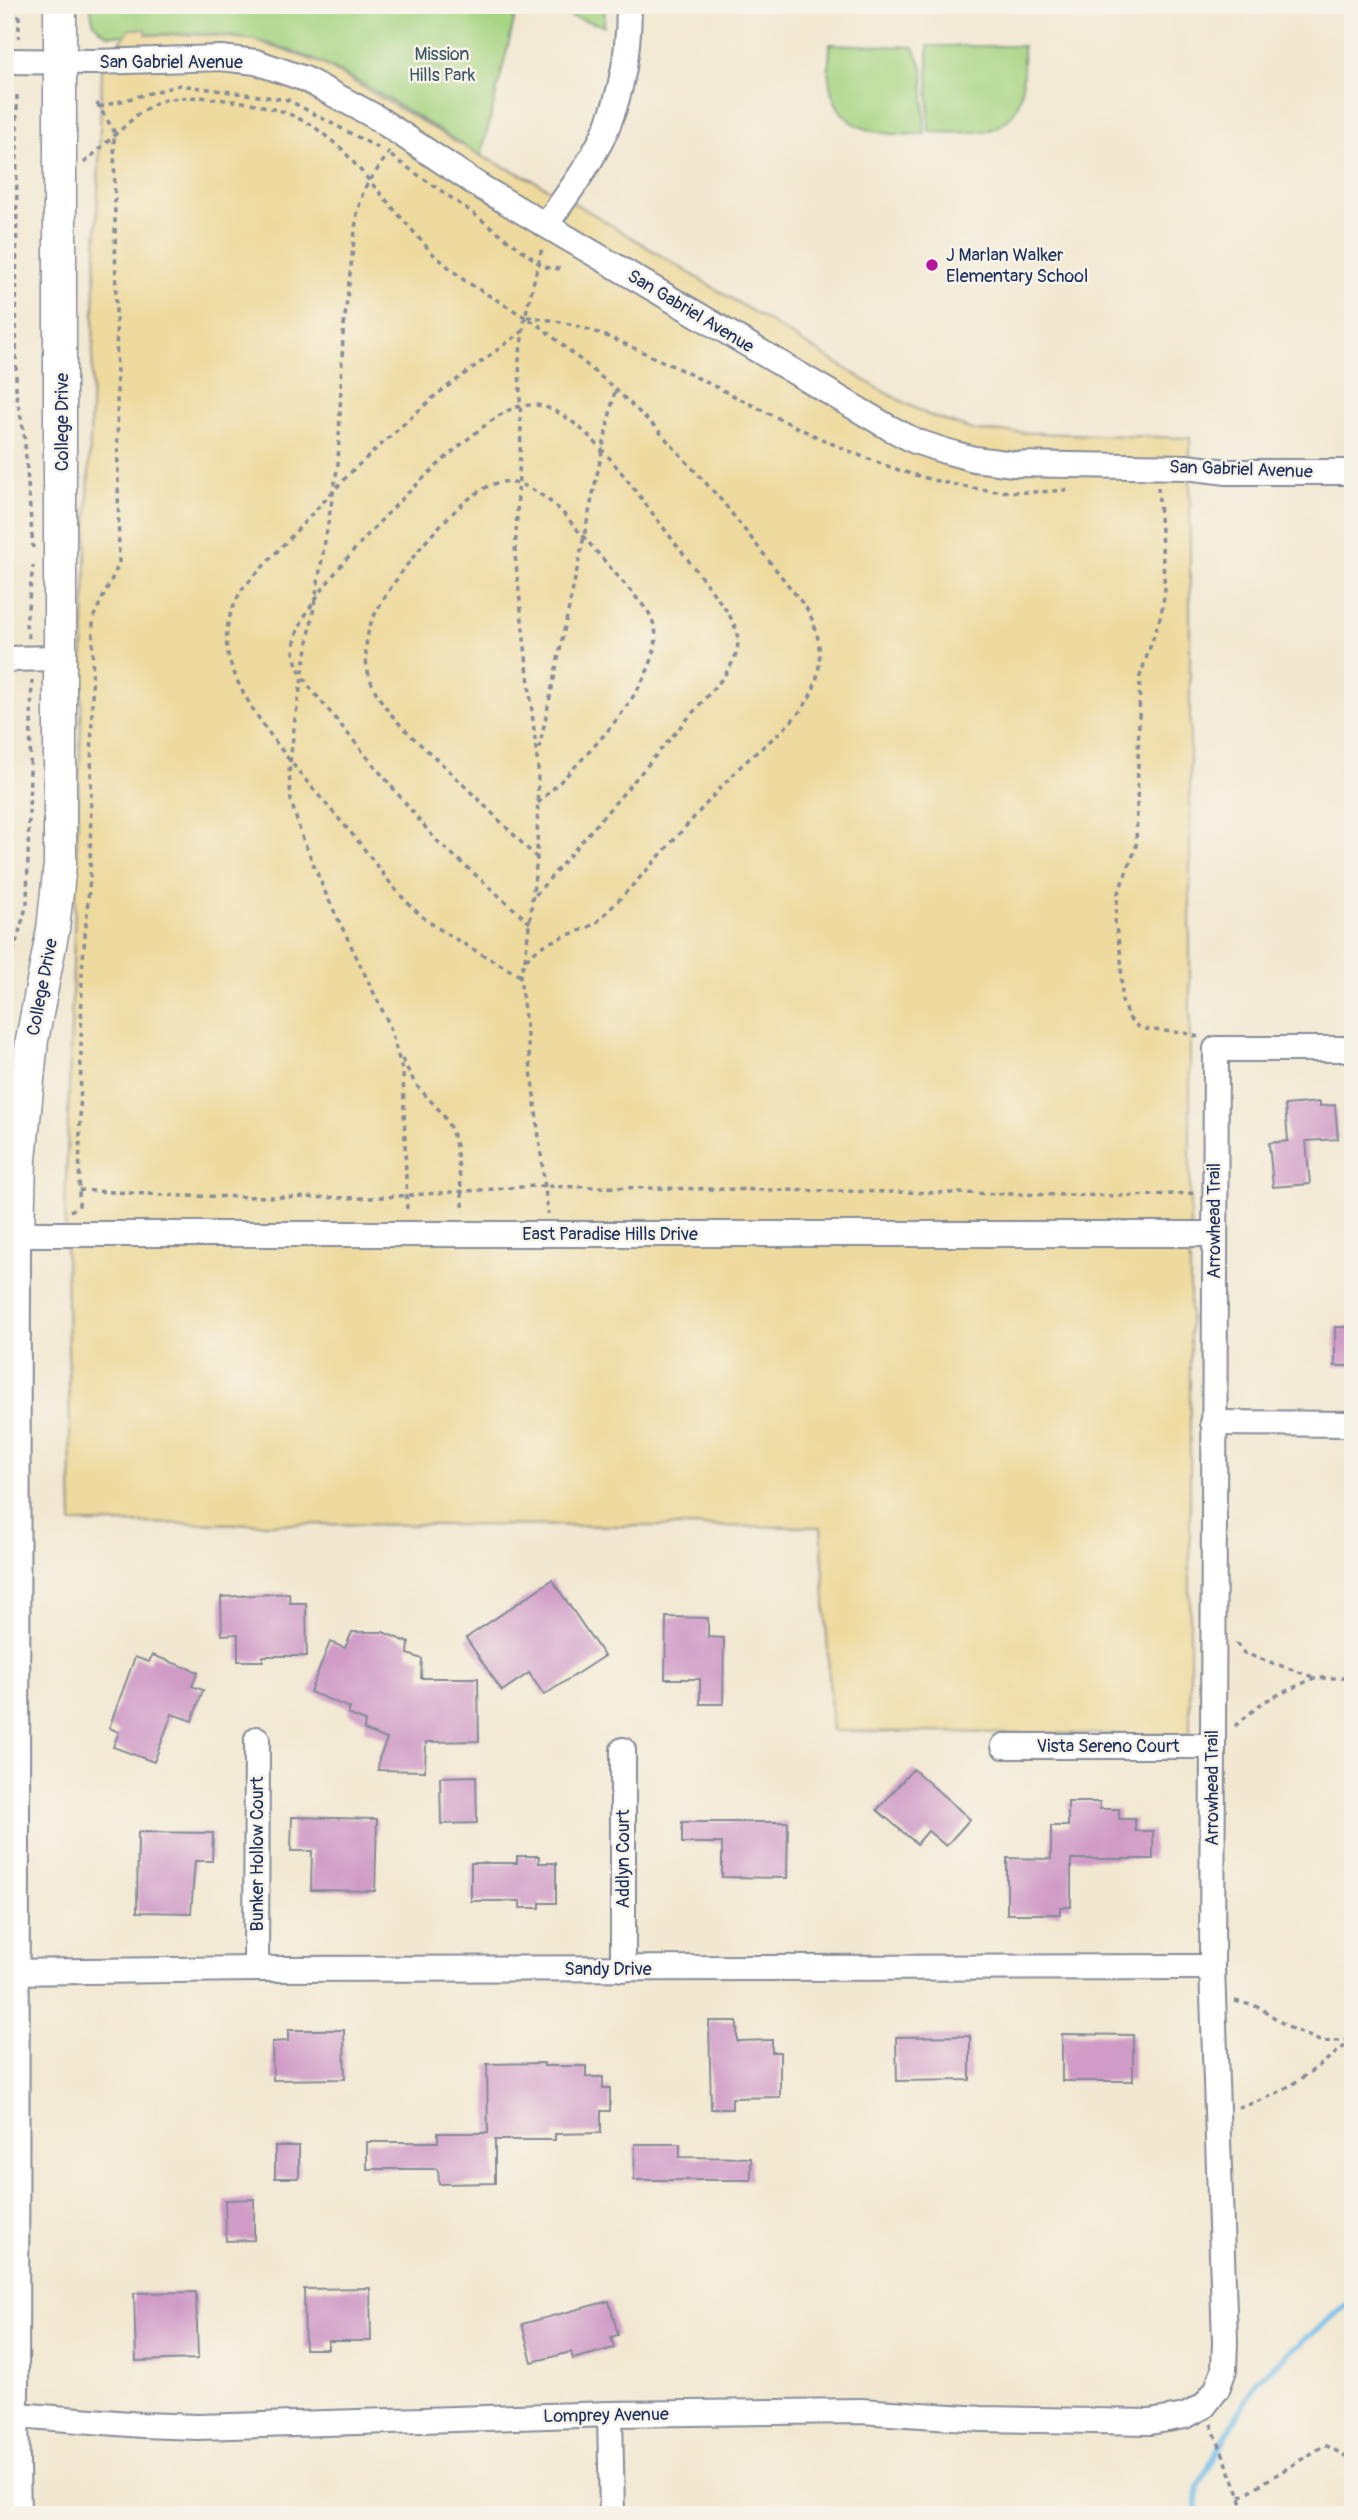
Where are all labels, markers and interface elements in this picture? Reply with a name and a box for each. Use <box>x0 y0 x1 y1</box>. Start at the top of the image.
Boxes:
park label: Mission Hills Park <box>409 43 476 87</box>
street label: San Gabriel Avenue <box>99 51 243 74</box>
place label: J Marlan Walker Elementary School <box>946 244 1088 288</box>
marker: J Marlan Walker Elementary School <box>924 257 940 273</box>
street label: San Gabriel Avenue <box>623 265 758 358</box>
street label: College Drive <box>51 373 74 471</box>
street label: San Gabriel Avenue <box>1169 456 1313 484</box>
street label: College Drive <box>22 936 63 1038</box>
street label: Arrowhead Trail <box>1203 1163 1226 1279</box>
street label: East Paradise Hills Drive <box>522 1223 698 1246</box>
street label: Arrowhead Trail <box>1201 1730 1224 1846</box>
street label: Vista Sereno Court <box>1036 1735 1180 1758</box>
street label: Bunker Hollow Court <box>246 1776 269 1931</box>
street label: Addlyn Court <box>612 1809 635 1908</box>
street label: Sandy Drive <box>564 1958 652 1981</box>
street label: Lomprey Avenue <box>543 2403 669 2428</box>

